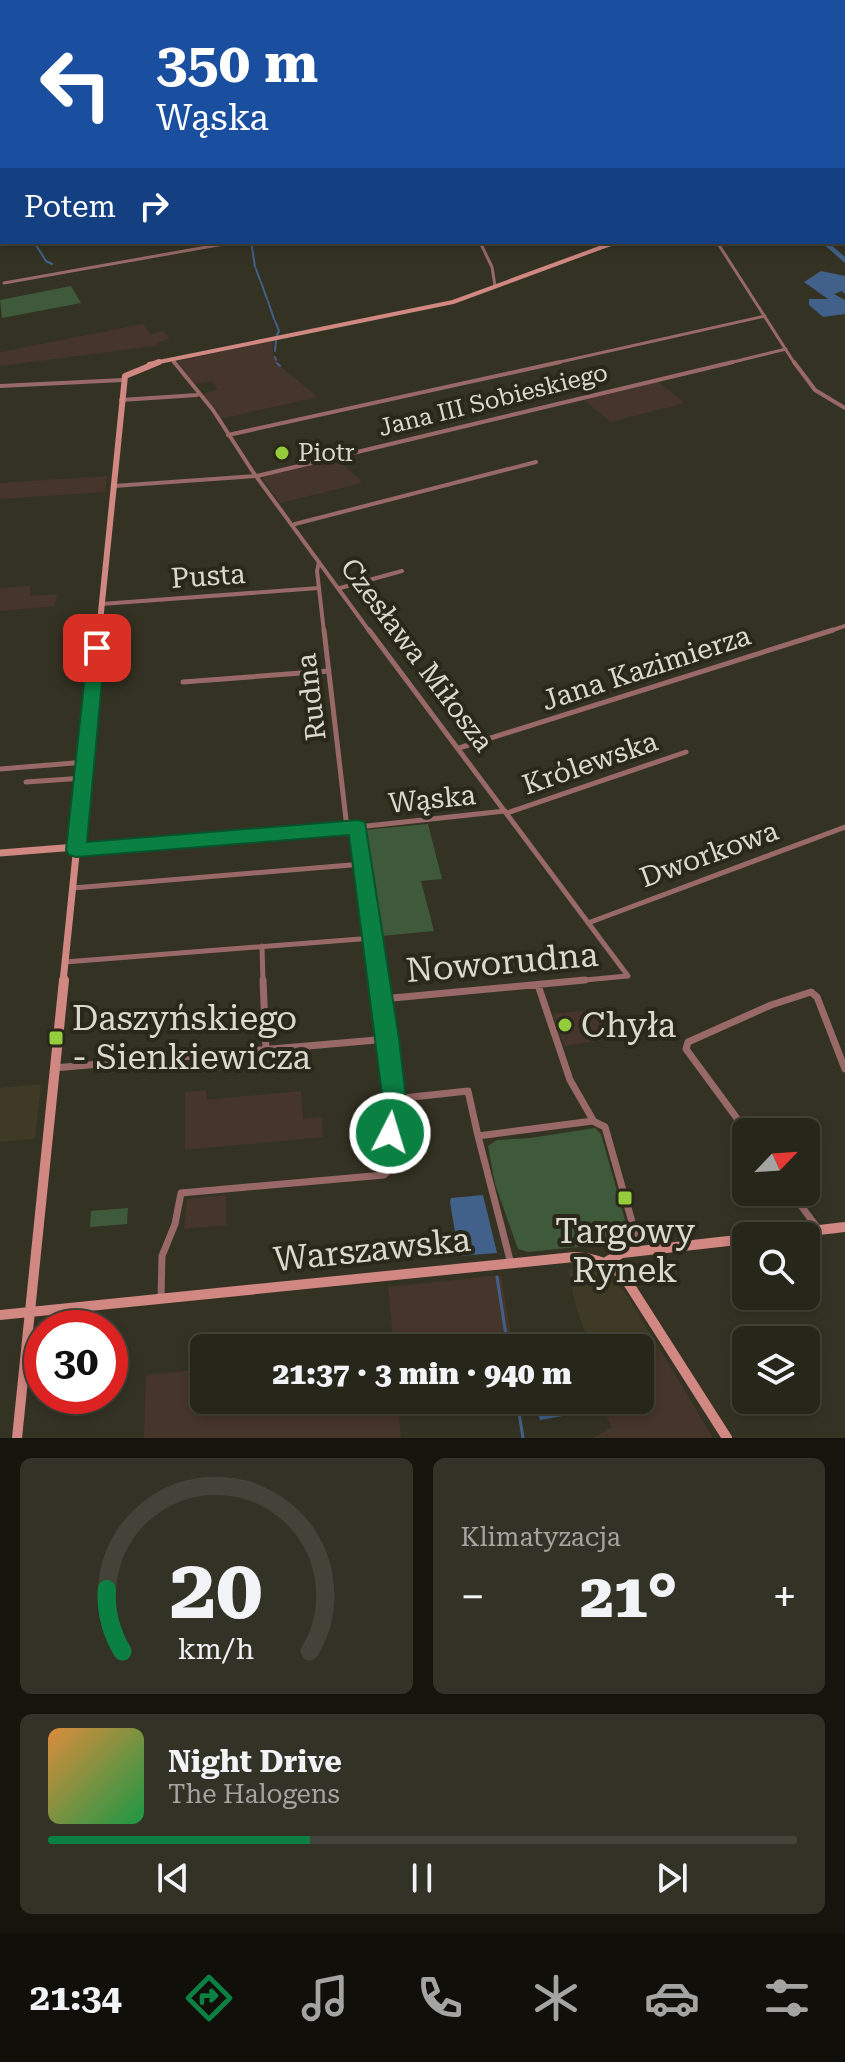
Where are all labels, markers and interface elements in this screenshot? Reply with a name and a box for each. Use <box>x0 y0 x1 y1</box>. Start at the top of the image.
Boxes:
text: 350 m <box>156 30 318 96</box>
icon: left <box>24 32 128 136</box>
text: Wąska <box>156 97 269 139</box>
icon: right <box>132 184 176 228</box>
text: Potem <box>24 189 116 224</box>
street label: Jana III Sobieskiego <box>376 358 610 442</box>
place label: Piotr <box>298 439 355 467</box>
marker: Piotr <box>273 444 291 462</box>
street label: Czesława Miłosza <box>334 552 500 758</box>
street label: Pusta <box>170 557 246 595</box>
pin <box>63 614 131 682</box>
street label: Jana Kazimierza <box>537 619 755 717</box>
icon: arrive <box>75 626 119 670</box>
street label: Rudna <box>289 652 333 742</box>
street label: Królewska <box>518 724 662 802</box>
street label: Wąska <box>387 778 477 820</box>
street label: Dworkowa <box>635 814 783 894</box>
street label: Noworudna <box>404 934 600 990</box>
place label: Daszyńskiego - Sienkiewicza <box>72 998 311 1077</box>
place label: Chyła <box>581 1005 676 1045</box>
marker: Chyła <box>556 1016 574 1034</box>
marker: Daszyńskiego - Sienkiewicza <box>47 1029 65 1047</box>
position arrow <box>348 1091 432 1175</box>
north arrow <box>732 1118 820 1206</box>
map controls <box>732 1118 820 1414</box>
marker: Targowy Rynek <box>616 1189 634 1207</box>
place label: Targowy Rynek <box>555 1211 695 1290</box>
street label: Warszawska <box>271 1219 473 1279</box>
button: search <box>732 1222 820 1310</box>
speed limit sign: 30 <box>24 1310 128 1414</box>
button: layers <box>732 1326 820 1414</box>
text: 21:37 · 3 min · 940 m <box>272 1356 572 1391</box>
text: Klimatyzacja <box>461 1522 621 1552</box>
text: 20 <box>170 1541 263 1638</box>
text: 21° <box>580 1561 677 1632</box>
text: − <box>461 1571 485 1623</box>
text: + <box>772 1571 797 1623</box>
text: km/h <box>178 1632 255 1666</box>
text: Night Drive <box>168 1744 342 1779</box>
text: The Halogens <box>168 1779 340 1809</box>
icon: previous <box>151 1856 195 1900</box>
icon: pause <box>400 1856 444 1900</box>
icon: next <box>650 1856 694 1900</box>
icon: directions <box>181 1970 237 2026</box>
icon: music <box>297 1970 353 2026</box>
icon: phone <box>412 1970 468 2026</box>
icon: climate <box>528 1970 584 2026</box>
icon: car <box>644 1970 700 2026</box>
icon: filters <box>759 1970 815 2026</box>
text: 21:34 <box>30 1977 122 2019</box>

